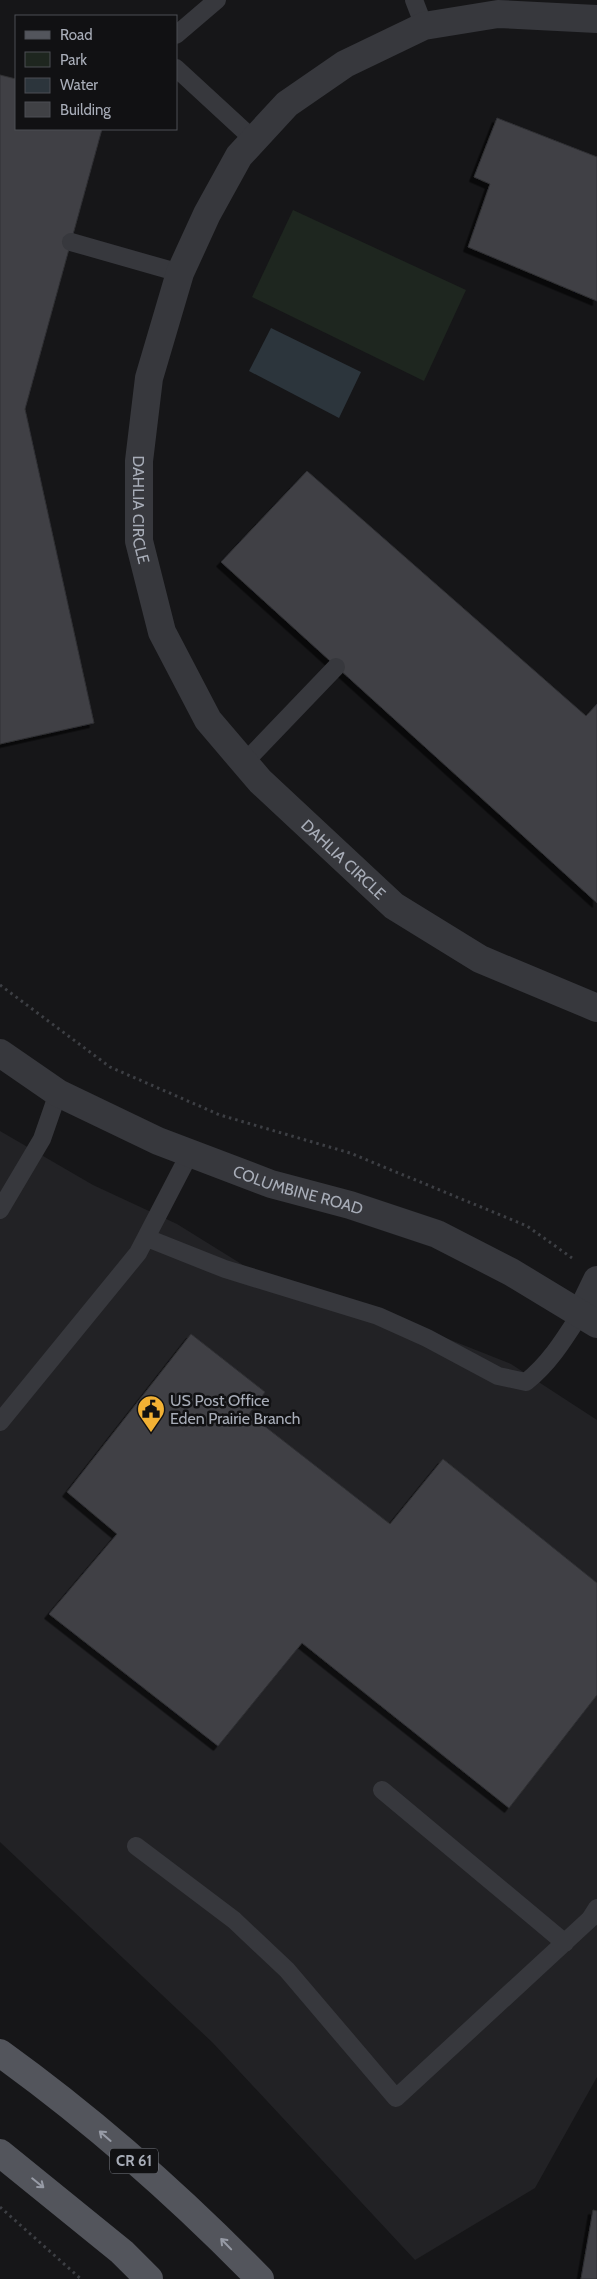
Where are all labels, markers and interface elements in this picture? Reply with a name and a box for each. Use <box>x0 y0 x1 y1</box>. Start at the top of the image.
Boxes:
legend <box>15 15 178 130</box>
text: Road <box>60 26 93 44</box>
text: Park <box>60 51 87 69</box>
text: Water <box>60 76 98 94</box>
text: Building <box>60 101 111 119</box>
street label: DAHLIA CIRCLE <box>129 456 154 566</box>
street label: DAHLIA CIRCLE <box>298 815 390 903</box>
street label: COLUMBINE ROAD <box>231 1161 366 1218</box>
place label: US Post Office Eden Prairie Branch <box>170 1391 300 1428</box>
public building icon: US Post Office Eden Prairie Branch <box>136 1394 166 1433</box>
one-way arrow <box>99 2130 112 2142</box>
road number: CR 61 <box>110 2148 158 2174</box>
one-way arrow <box>31 2178 44 2189</box>
one-way arrow <box>220 2238 232 2250</box>

